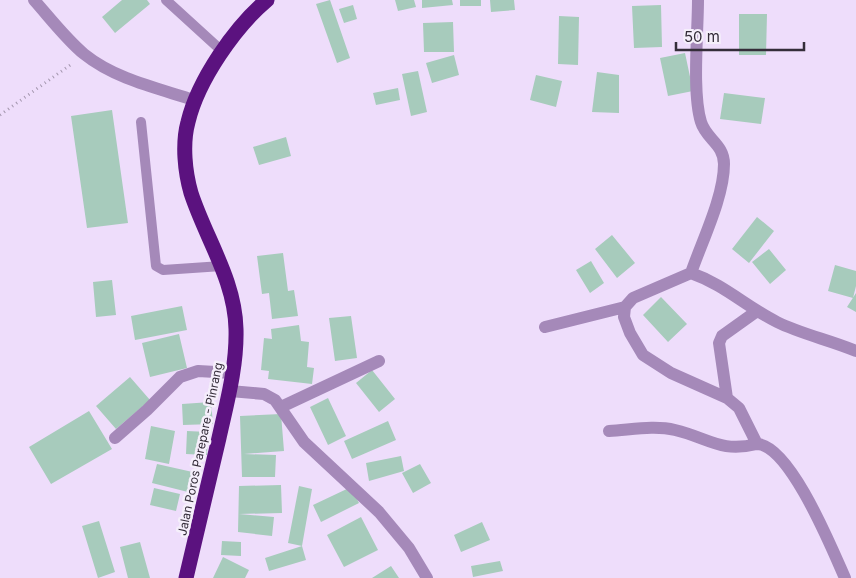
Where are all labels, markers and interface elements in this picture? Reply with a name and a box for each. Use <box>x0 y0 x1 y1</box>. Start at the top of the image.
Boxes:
scale bar <box>676 20 804 52</box>
text: 50 m <box>684 27 720 46</box>
street label: Jalan Poros Parepare - Pinrang <box>174 361 226 537</box>

